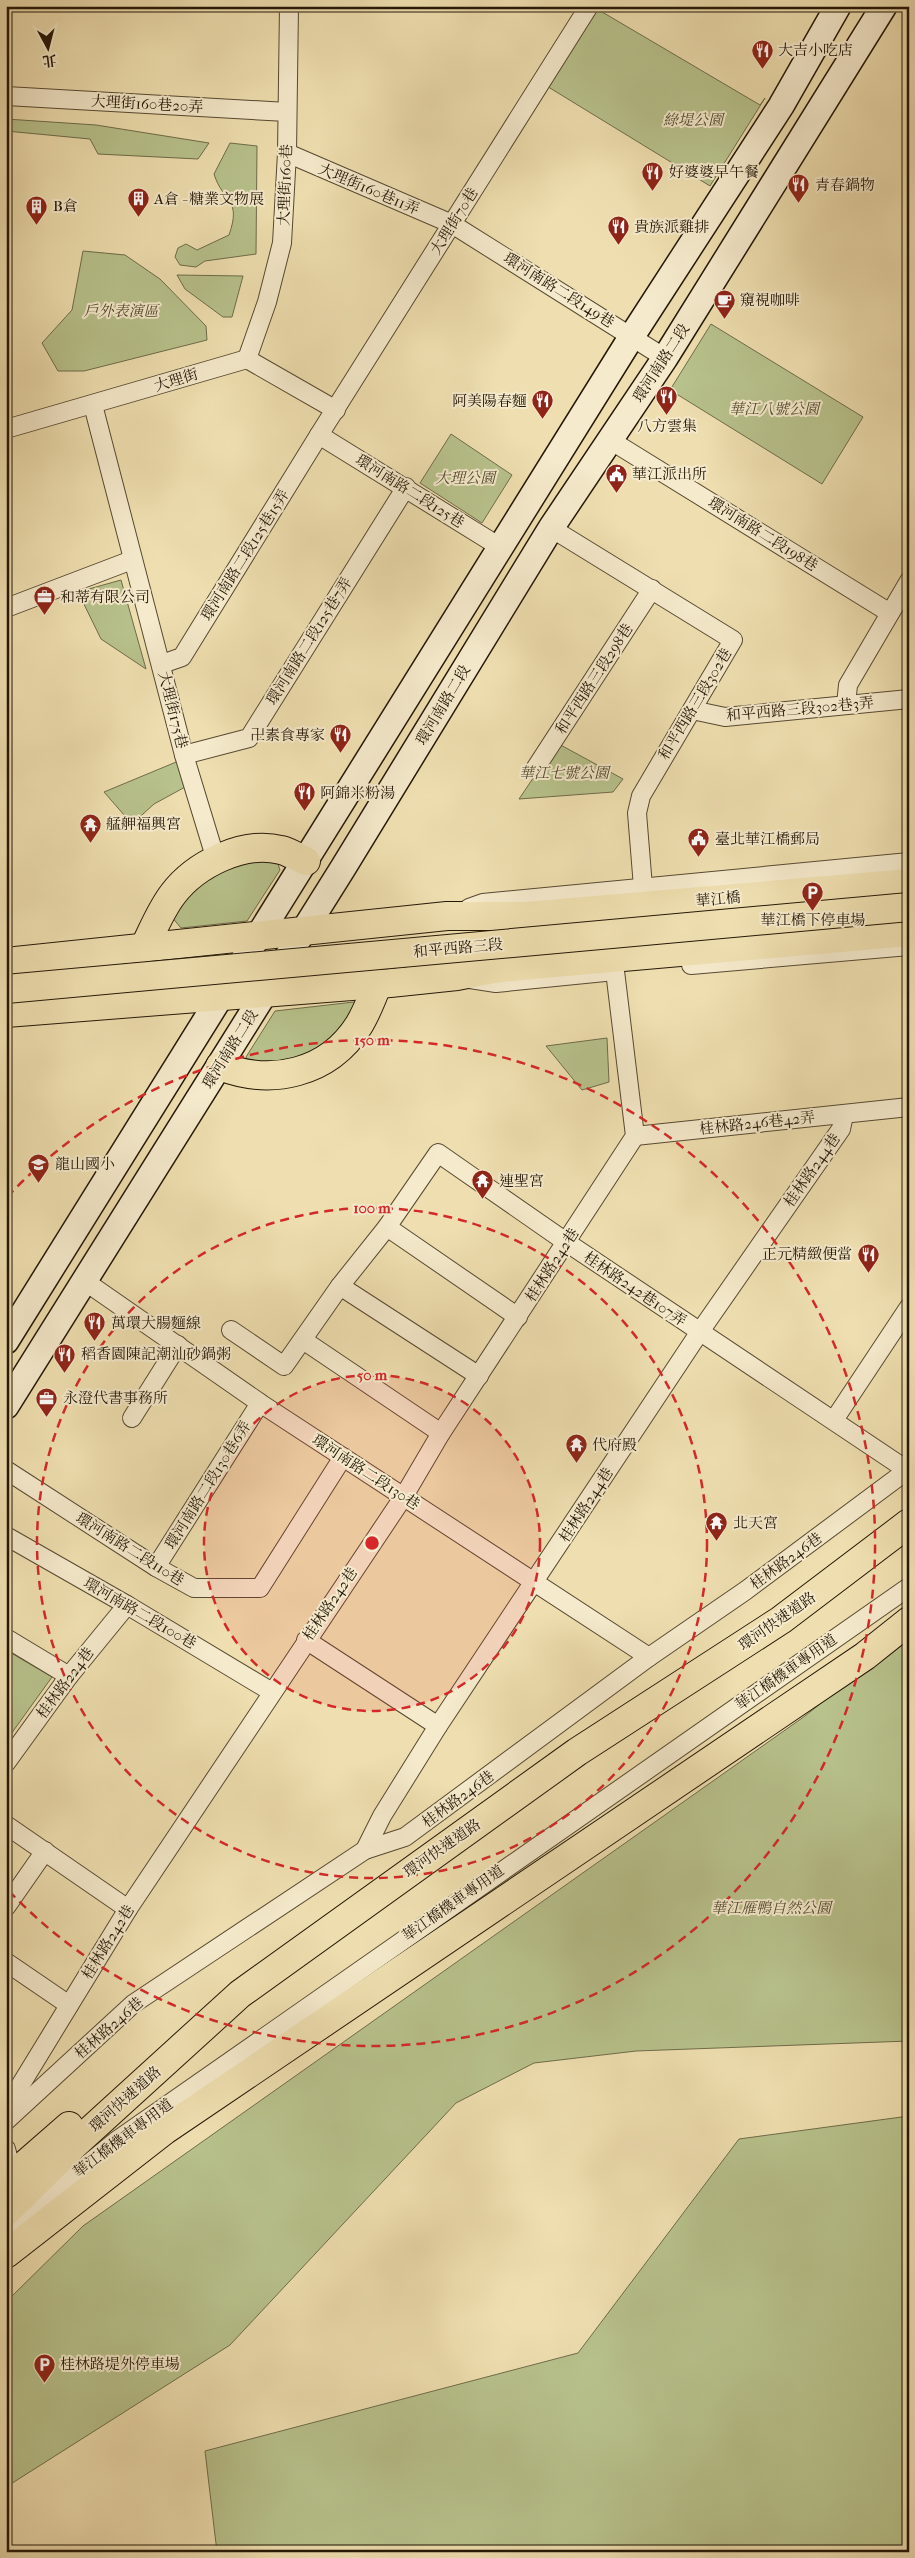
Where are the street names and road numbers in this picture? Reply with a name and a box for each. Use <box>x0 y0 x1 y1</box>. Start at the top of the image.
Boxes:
street label: 大理街160巷20弄 <box>90 92 204 116</box>
street label: 大理街160巷 <box>275 144 295 226</box>
street label: 大理街160巷11弄 <box>316 160 422 218</box>
street label: 大理街70巷 <box>426 184 482 258</box>
street label: 環河南路二段149巷 <box>500 249 618 331</box>
street label: 環河南路二段 <box>629 320 693 406</box>
street label: 大理街 <box>152 365 200 395</box>
street label: 環河南路二段125巷 <box>352 450 468 532</box>
street label: 環河南路二段125巷15弄 <box>197 486 293 624</box>
street label: 環河南路二段198巷 <box>705 493 821 575</box>
street label: 環河南路二段125巷7弄 <box>262 574 356 708</box>
street label: 和平西路三段298巷 <box>552 620 636 738</box>
street label: 和平西路三段302巷 <box>655 645 735 763</box>
street label: 環河南路二段 <box>412 662 474 748</box>
street label: 大理街175巷 <box>155 669 191 751</box>
street label: 和平西路三段302巷3弄 <box>725 694 875 724</box>
street label: 華江橋 <box>695 888 741 910</box>
street label: 和平西路三段 <box>412 935 504 961</box>
street label: 環河南路二段 <box>199 1006 261 1092</box>
street label: 桂林路246巷42弄 <box>698 1108 816 1138</box>
street label: 桂林路244巷 <box>780 1130 844 1210</box>
street label: 桂林路242巷 <box>522 1225 582 1305</box>
street label: 桂林路242巷107弄 <box>580 1248 690 1330</box>
street label: 環河南路二段130巷6弄 <box>161 1418 255 1552</box>
street label: 環河南路二段130巷 <box>309 1430 423 1514</box>
street label: 桂林路244巷 <box>555 1464 617 1546</box>
street label: 環河南路二段110巷 <box>73 1509 187 1589</box>
street label: 桂林路246巷 <box>746 1529 826 1593</box>
street label: 桂林路242巷 <box>299 1564 361 1644</box>
street label: 環河南路二段100巷 <box>81 1573 199 1653</box>
street label: 環河快速道路 <box>735 1588 819 1654</box>
street label: 華江橋機車專用道 <box>732 1630 840 1714</box>
street label: 桂林路224巷 <box>32 1644 98 1722</box>
street label: 桂林路246巷 <box>418 1767 498 1831</box>
street label: 環河快速道路 <box>400 1815 484 1881</box>
street label: 華江橋機車專用道 <box>399 1861 507 1945</box>
street label: 桂林路242巷 <box>78 1901 138 1983</box>
street label: 桂林路246巷 <box>71 1993 147 2063</box>
street label: 環河快速道路 <box>86 2062 164 2136</box>
street label: 華江橋機車專用道 <box>70 2095 176 2181</box>

